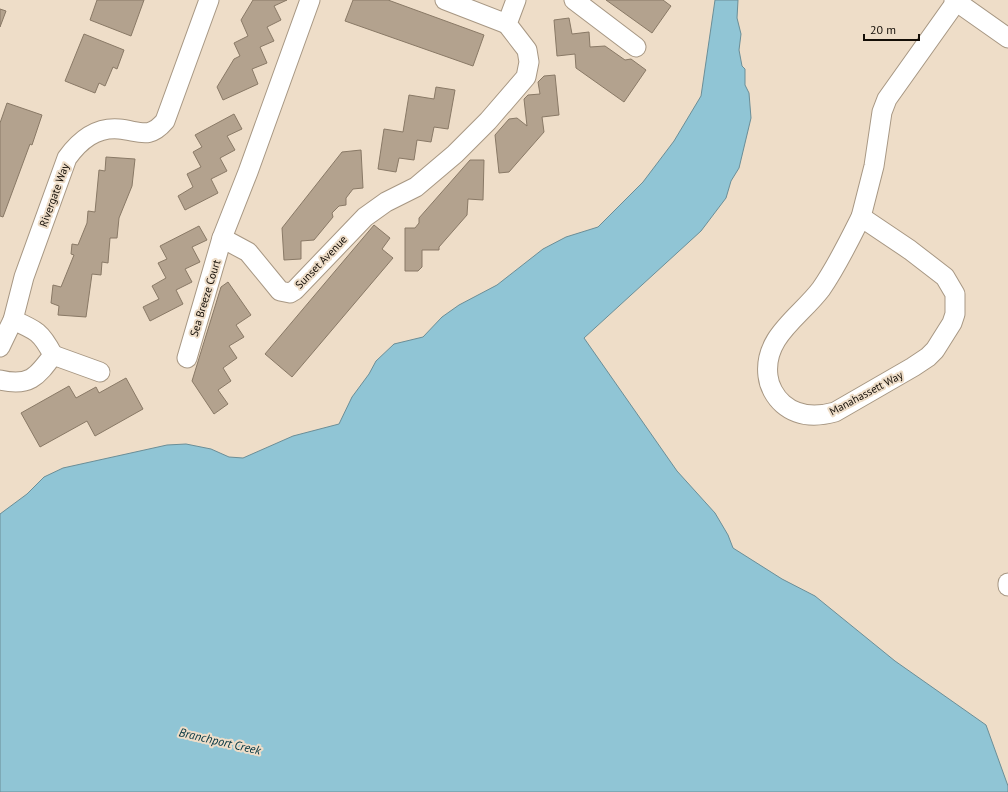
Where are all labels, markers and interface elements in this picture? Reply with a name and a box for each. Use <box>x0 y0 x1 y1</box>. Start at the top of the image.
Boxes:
scale bar <box>864 16 919 42</box>
text: 20 m <box>870 22 896 37</box>
street label: Rivergate Way <box>36 161 72 229</box>
street label: Sunset Avenue <box>292 232 350 292</box>
street label: Sea Breeze Court <box>187 258 223 338</box>
street label: Manahassett Way <box>827 367 906 418</box>
water label: Branchport Creek <box>178 724 263 758</box>

